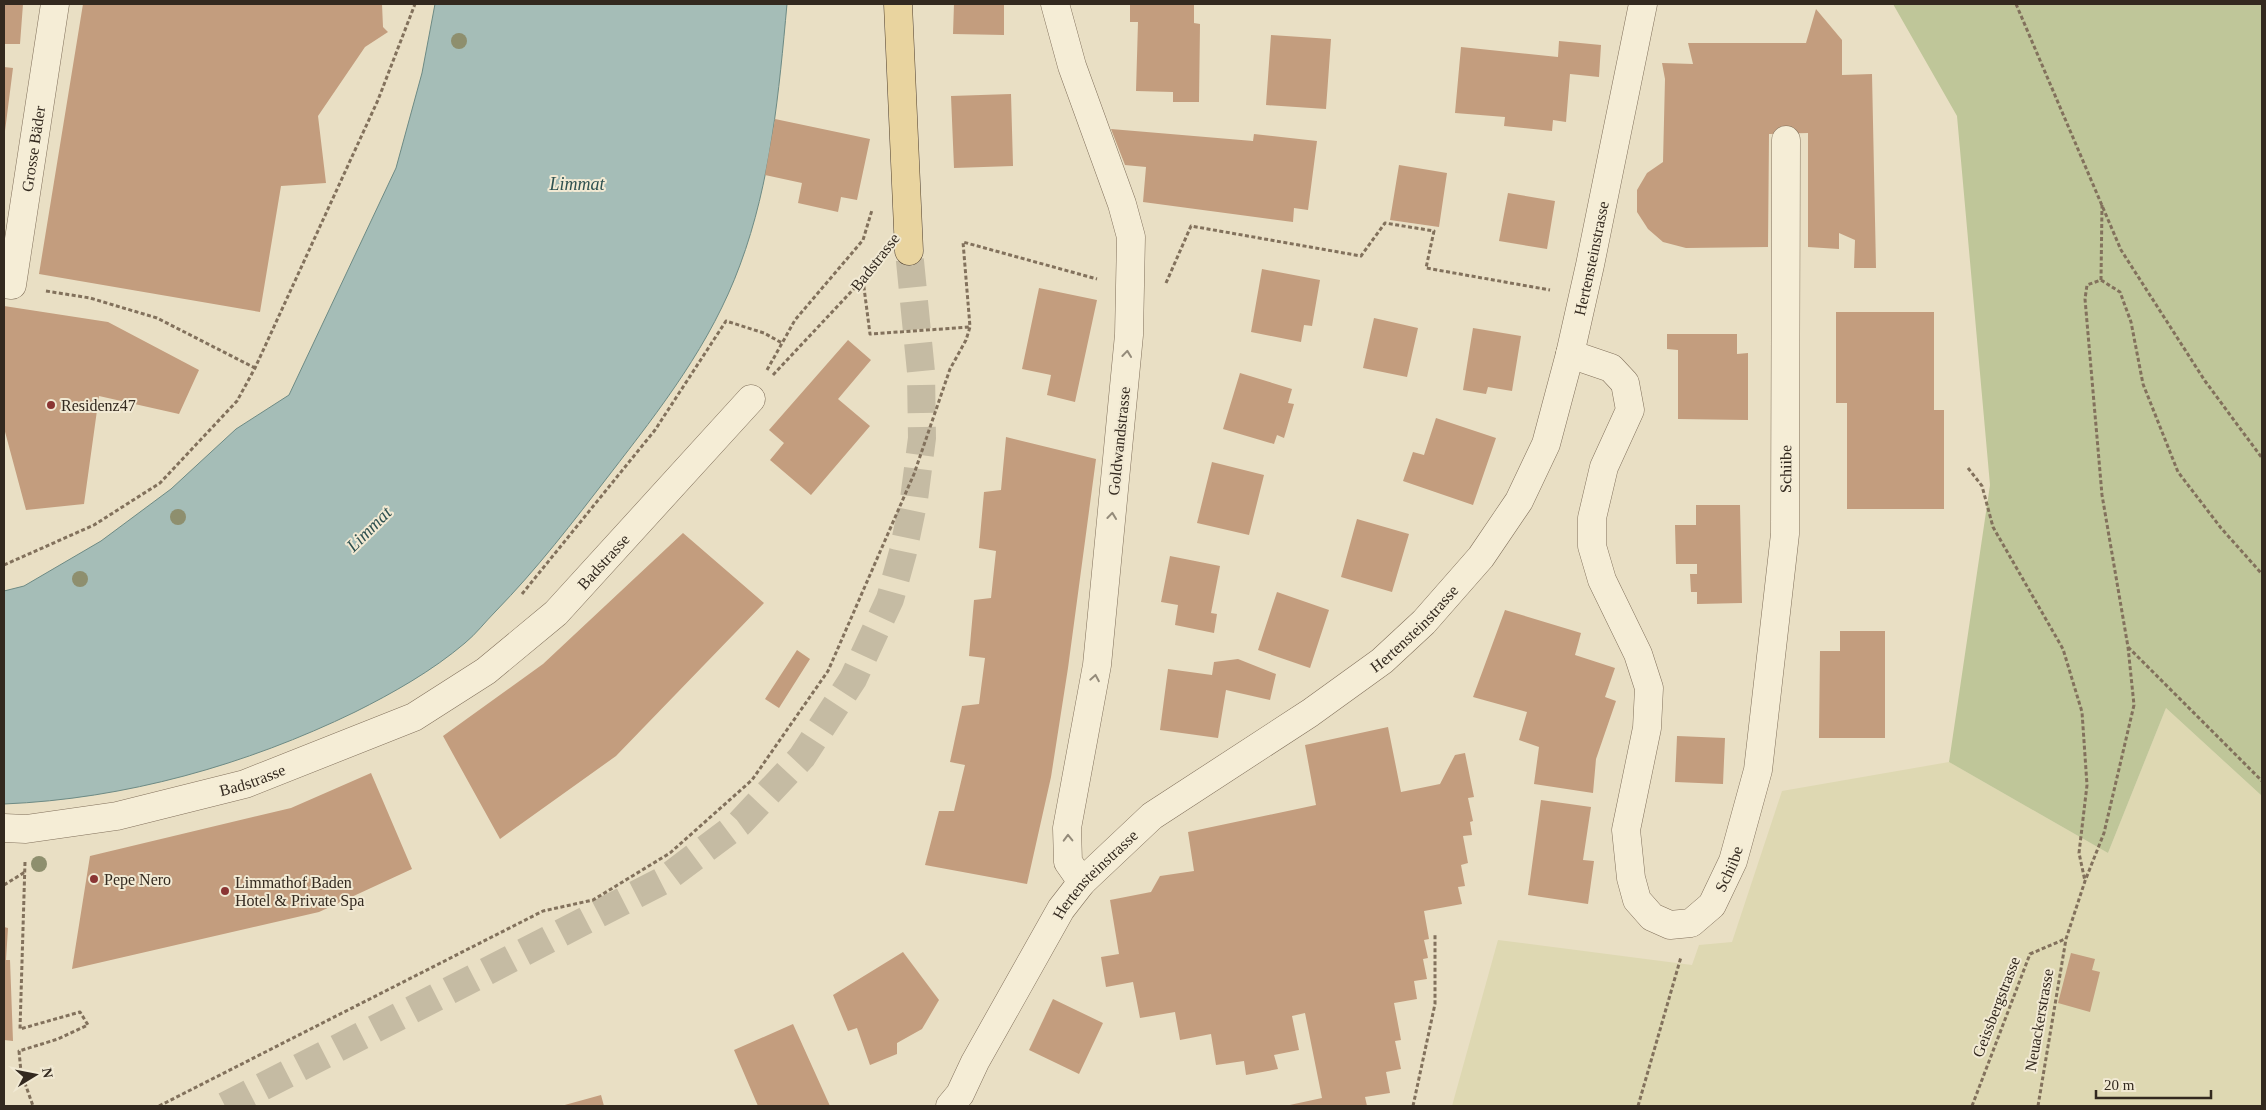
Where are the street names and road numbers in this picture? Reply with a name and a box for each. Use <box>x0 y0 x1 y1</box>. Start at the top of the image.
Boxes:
street label: Grosse Bäder <box>18 104 48 193</box>
street label: Hertensteinstrasse <box>1570 200 1611 317</box>
street label: Badstrasse <box>847 230 903 294</box>
street label: Goldwandstrasse <box>1105 386 1133 496</box>
street label: Schiibe <box>1777 445 1794 493</box>
street label: Badstrasse <box>574 530 632 592</box>
street label: Hertensteinstrasse <box>1367 581 1461 675</box>
street label: Badstrasse <box>218 760 288 799</box>
street label: Hertensteinstrasse <box>1049 826 1141 922</box>
street label: Schiibe <box>1711 844 1745 894</box>
street label: Geissbergstrasse <box>1969 954 2024 1060</box>
street label: Neuackerstrasse <box>2022 967 2056 1073</box>

